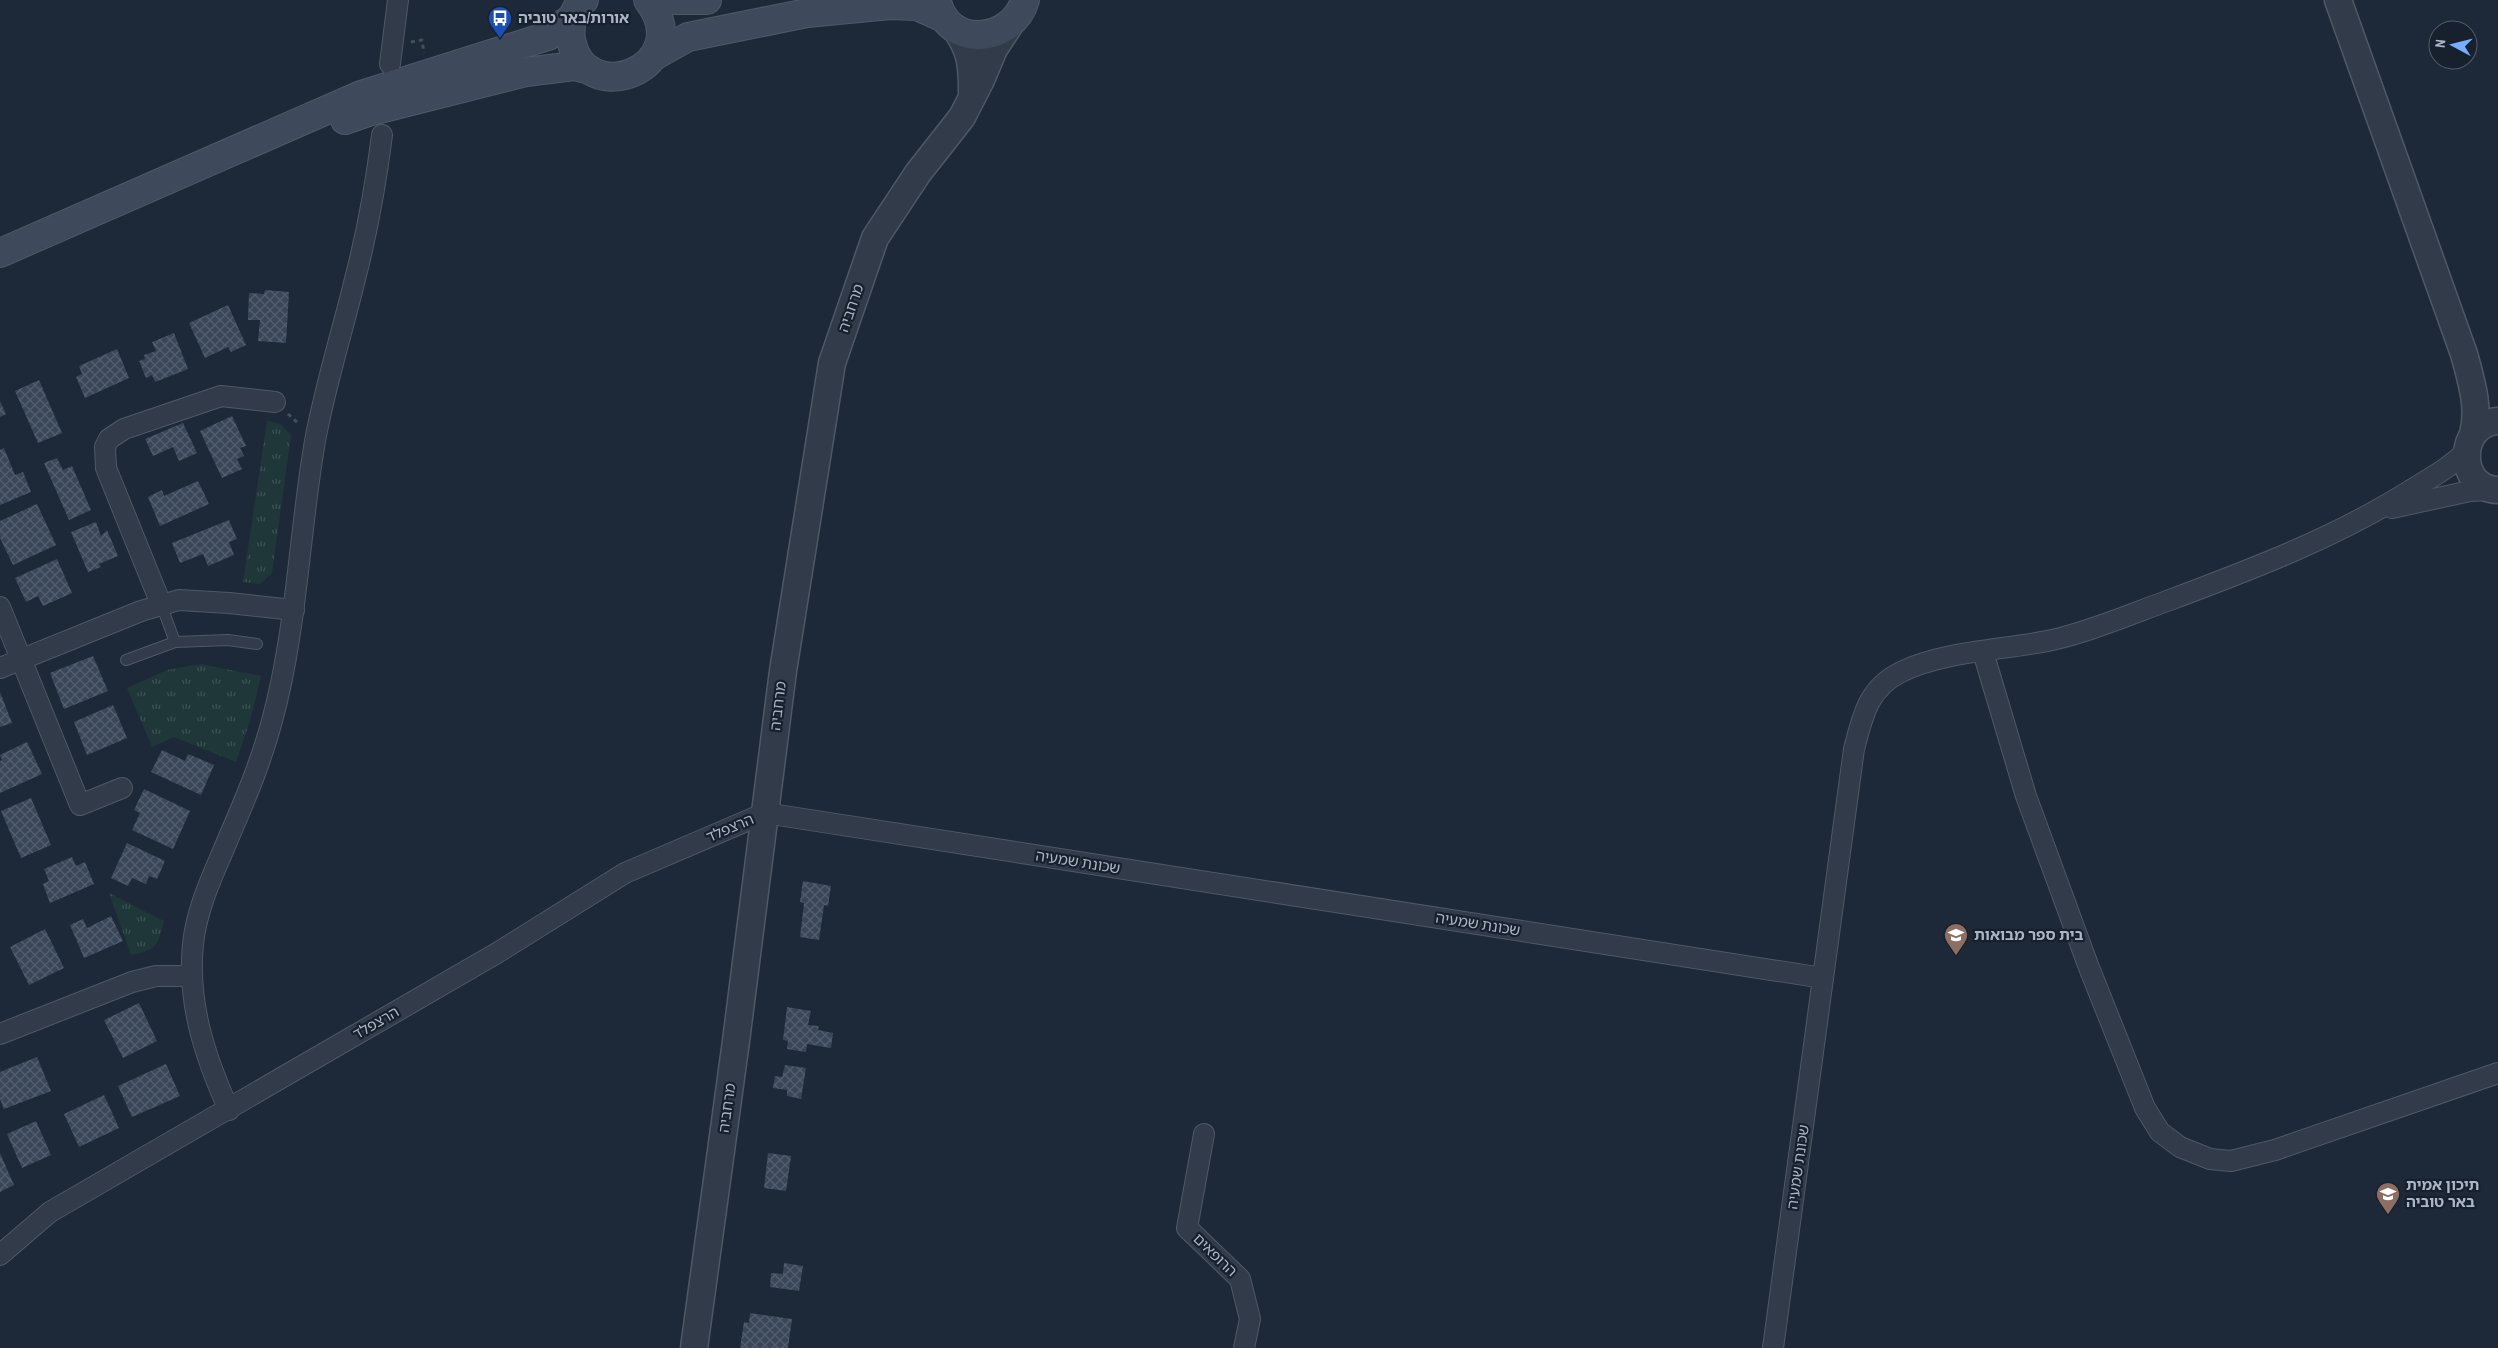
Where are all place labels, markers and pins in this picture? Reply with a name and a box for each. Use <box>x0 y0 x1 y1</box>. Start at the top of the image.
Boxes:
bus stop icon: אורות/באר טוביה <box>487 5 513 39</box>
place label: אורות/באר טוביה <box>518 7 629 28</box>
school or university icon: בית ספר מבואות <box>1943 922 1969 956</box>
place label: בית ספר מבואות <box>1974 924 2084 945</box>
place label: תיכון אמית באר טוביה <box>2406 1174 2479 1212</box>
school or university icon: תיכון אמית באר טוביה <box>2375 1181 2401 1215</box>

